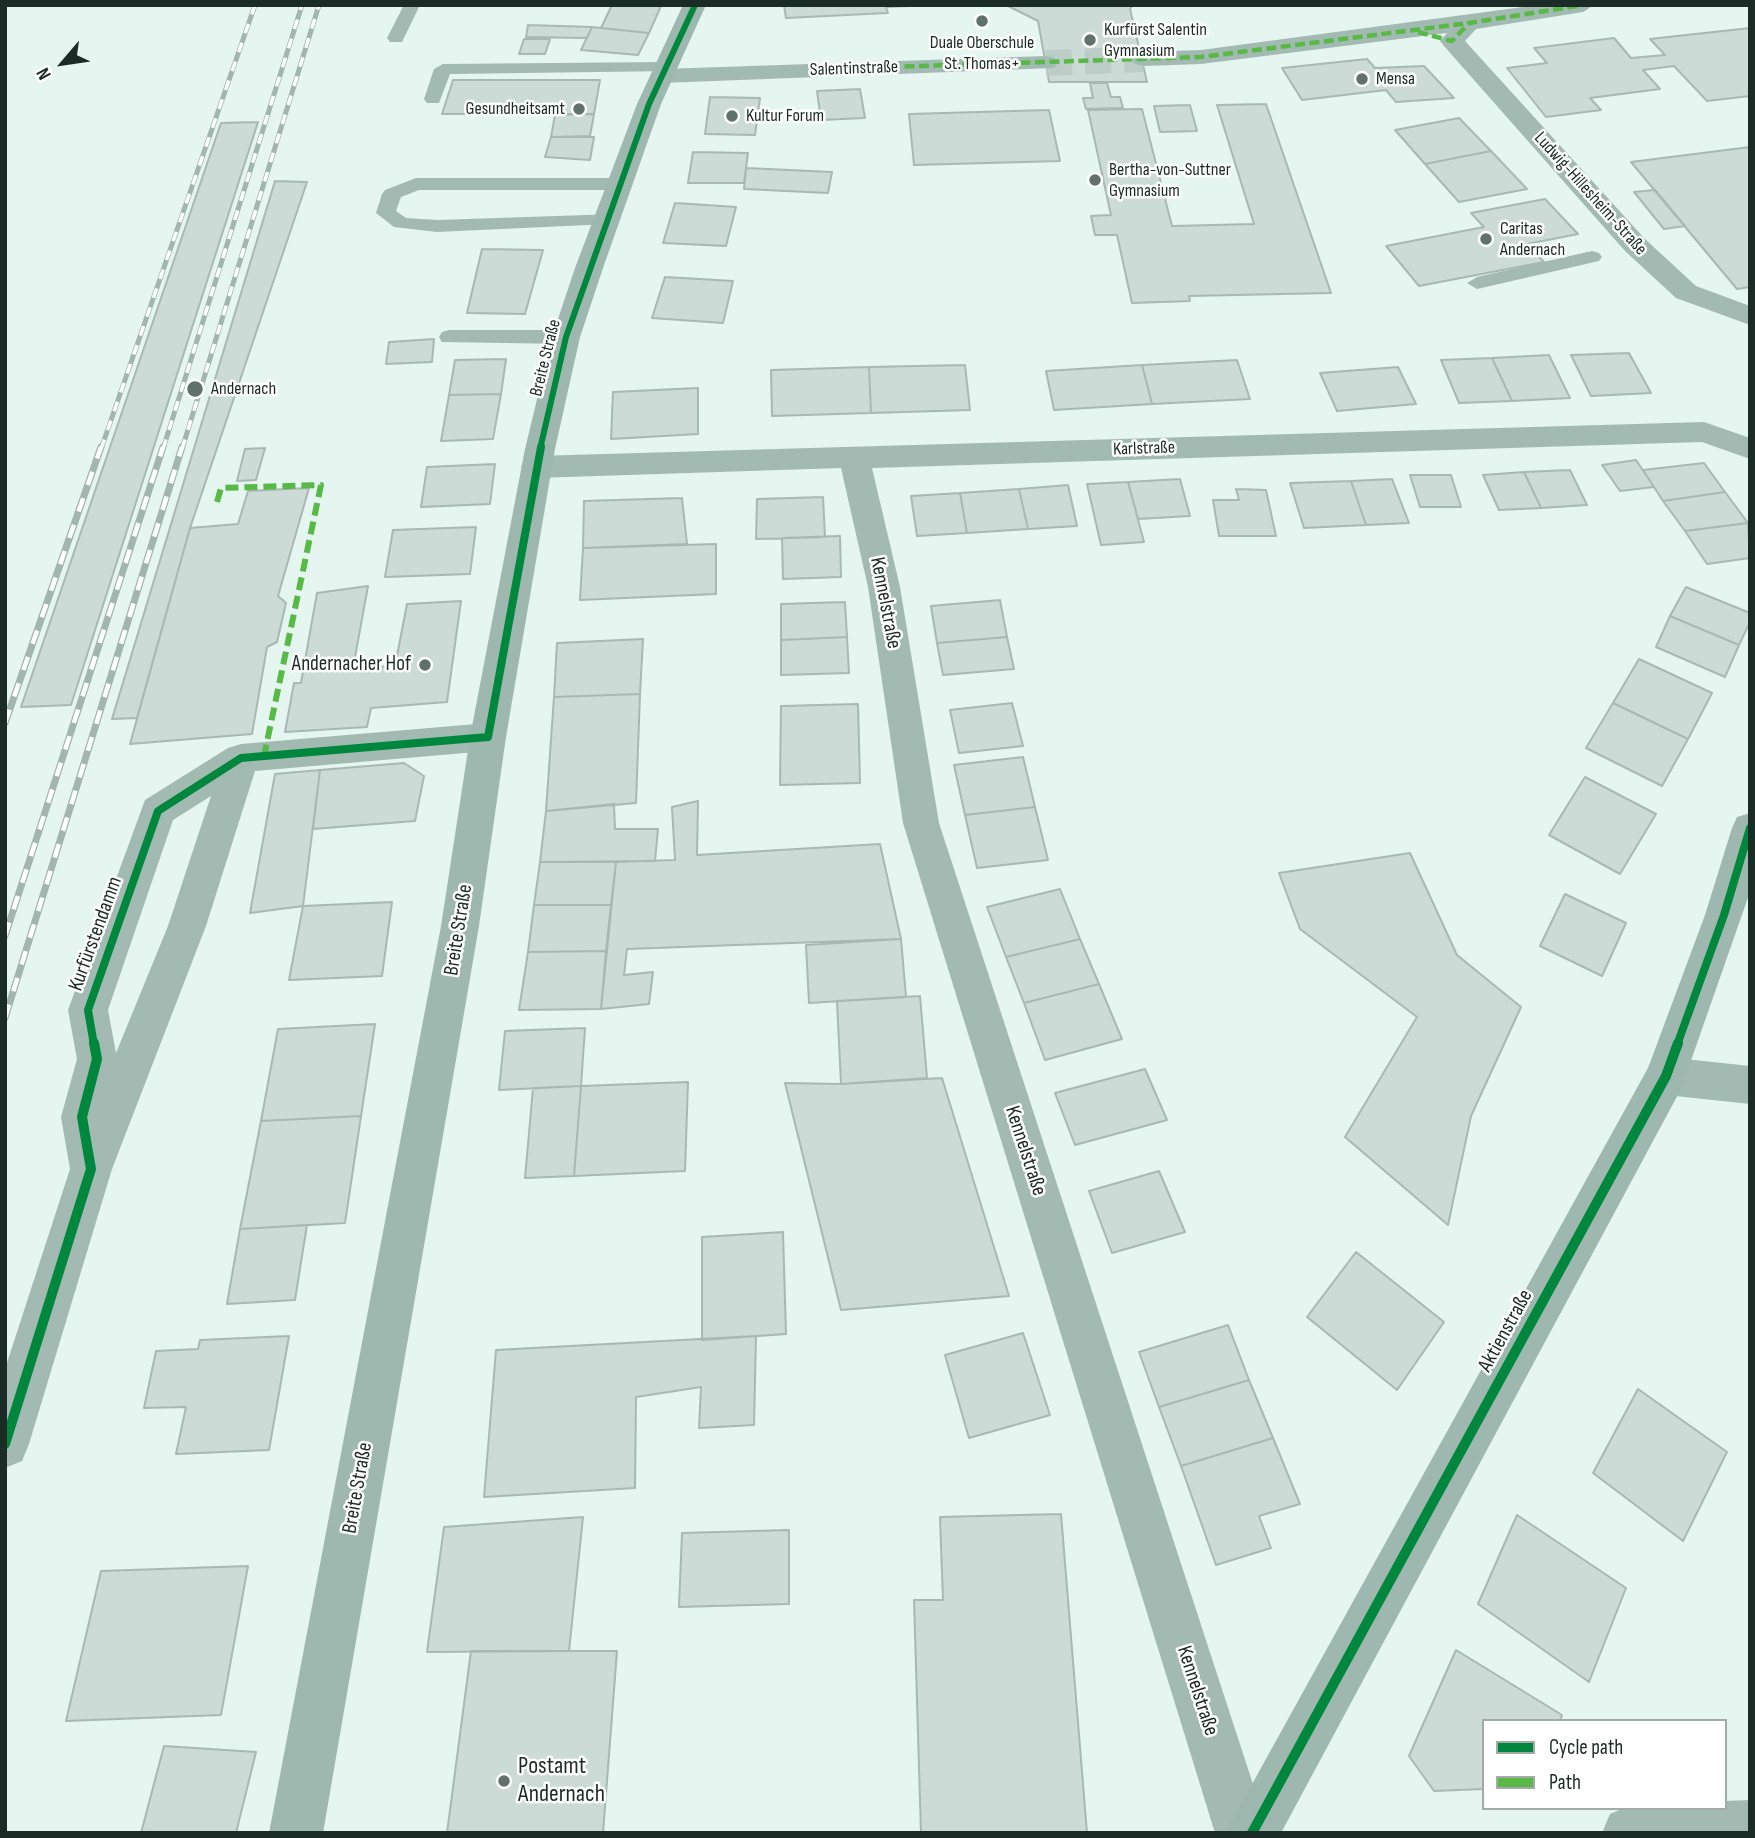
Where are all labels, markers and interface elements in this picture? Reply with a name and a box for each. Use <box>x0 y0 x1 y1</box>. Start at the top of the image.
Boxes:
marker: Duale Oberschule St. Thomas+ <box>974 13 990 29</box>
place label: Kurfürst Salentin Gymnasium <box>1104 19 1207 61</box>
north arrow <box>28 28 98 98</box>
place label: Duale Oberschule St. Thomas+ <box>930 32 1034 74</box>
marker: Kurfürst Salentin Gymnasium <box>1082 32 1098 48</box>
street label: Salentinstraße <box>810 57 898 81</box>
text: N <box>32 63 57 83</box>
place label: Mensa <box>1376 68 1415 90</box>
marker: Mensa <box>1354 71 1370 87</box>
place label: Gesundheitsamt <box>465 98 565 120</box>
marker: Gesundheitsamt <box>571 101 587 117</box>
place label: Kultur Forum <box>746 105 824 127</box>
marker: Kultur Forum <box>724 108 740 124</box>
street label: Ludwig-Hillesheim-Straße <box>1529 128 1651 260</box>
place label: Bertha-von-Suttner Gymnasium <box>1109 159 1231 202</box>
marker: Bertha-von-Suttner Gymnasium <box>1087 172 1103 188</box>
place label: Caritas Andernach <box>1500 218 1565 260</box>
marker: Caritas Andernach <box>1478 231 1494 247</box>
street label: Breite Straße <box>526 317 566 399</box>
place label: Andernach <box>211 378 276 400</box>
marker: Andernach <box>185 379 205 399</box>
street label: Karlstraße <box>1113 437 1175 461</box>
street label: Kennelstraße <box>864 555 906 651</box>
place label: Andernacher Hof <box>292 652 411 678</box>
marker: Andernacher Hof <box>417 657 433 673</box>
street label: Kurfürstendamm <box>64 873 128 995</box>
street label: Breite Straße <box>439 883 479 977</box>
street label: Kennelstraße <box>999 1103 1051 1199</box>
street label: Aktienstraße <box>1473 1286 1539 1376</box>
street label: Breite Straße <box>338 1441 378 1535</box>
street label: Kennelstraße <box>1171 1643 1223 1739</box>
legend <box>1482 1719 1727 1810</box>
text: Cycle path <box>1549 1735 1623 1760</box>
place label: Postamt Andernach <box>518 1753 605 1809</box>
text: Path <box>1549 1770 1581 1795</box>
marker: Postamt Andernach <box>496 1773 512 1789</box>

